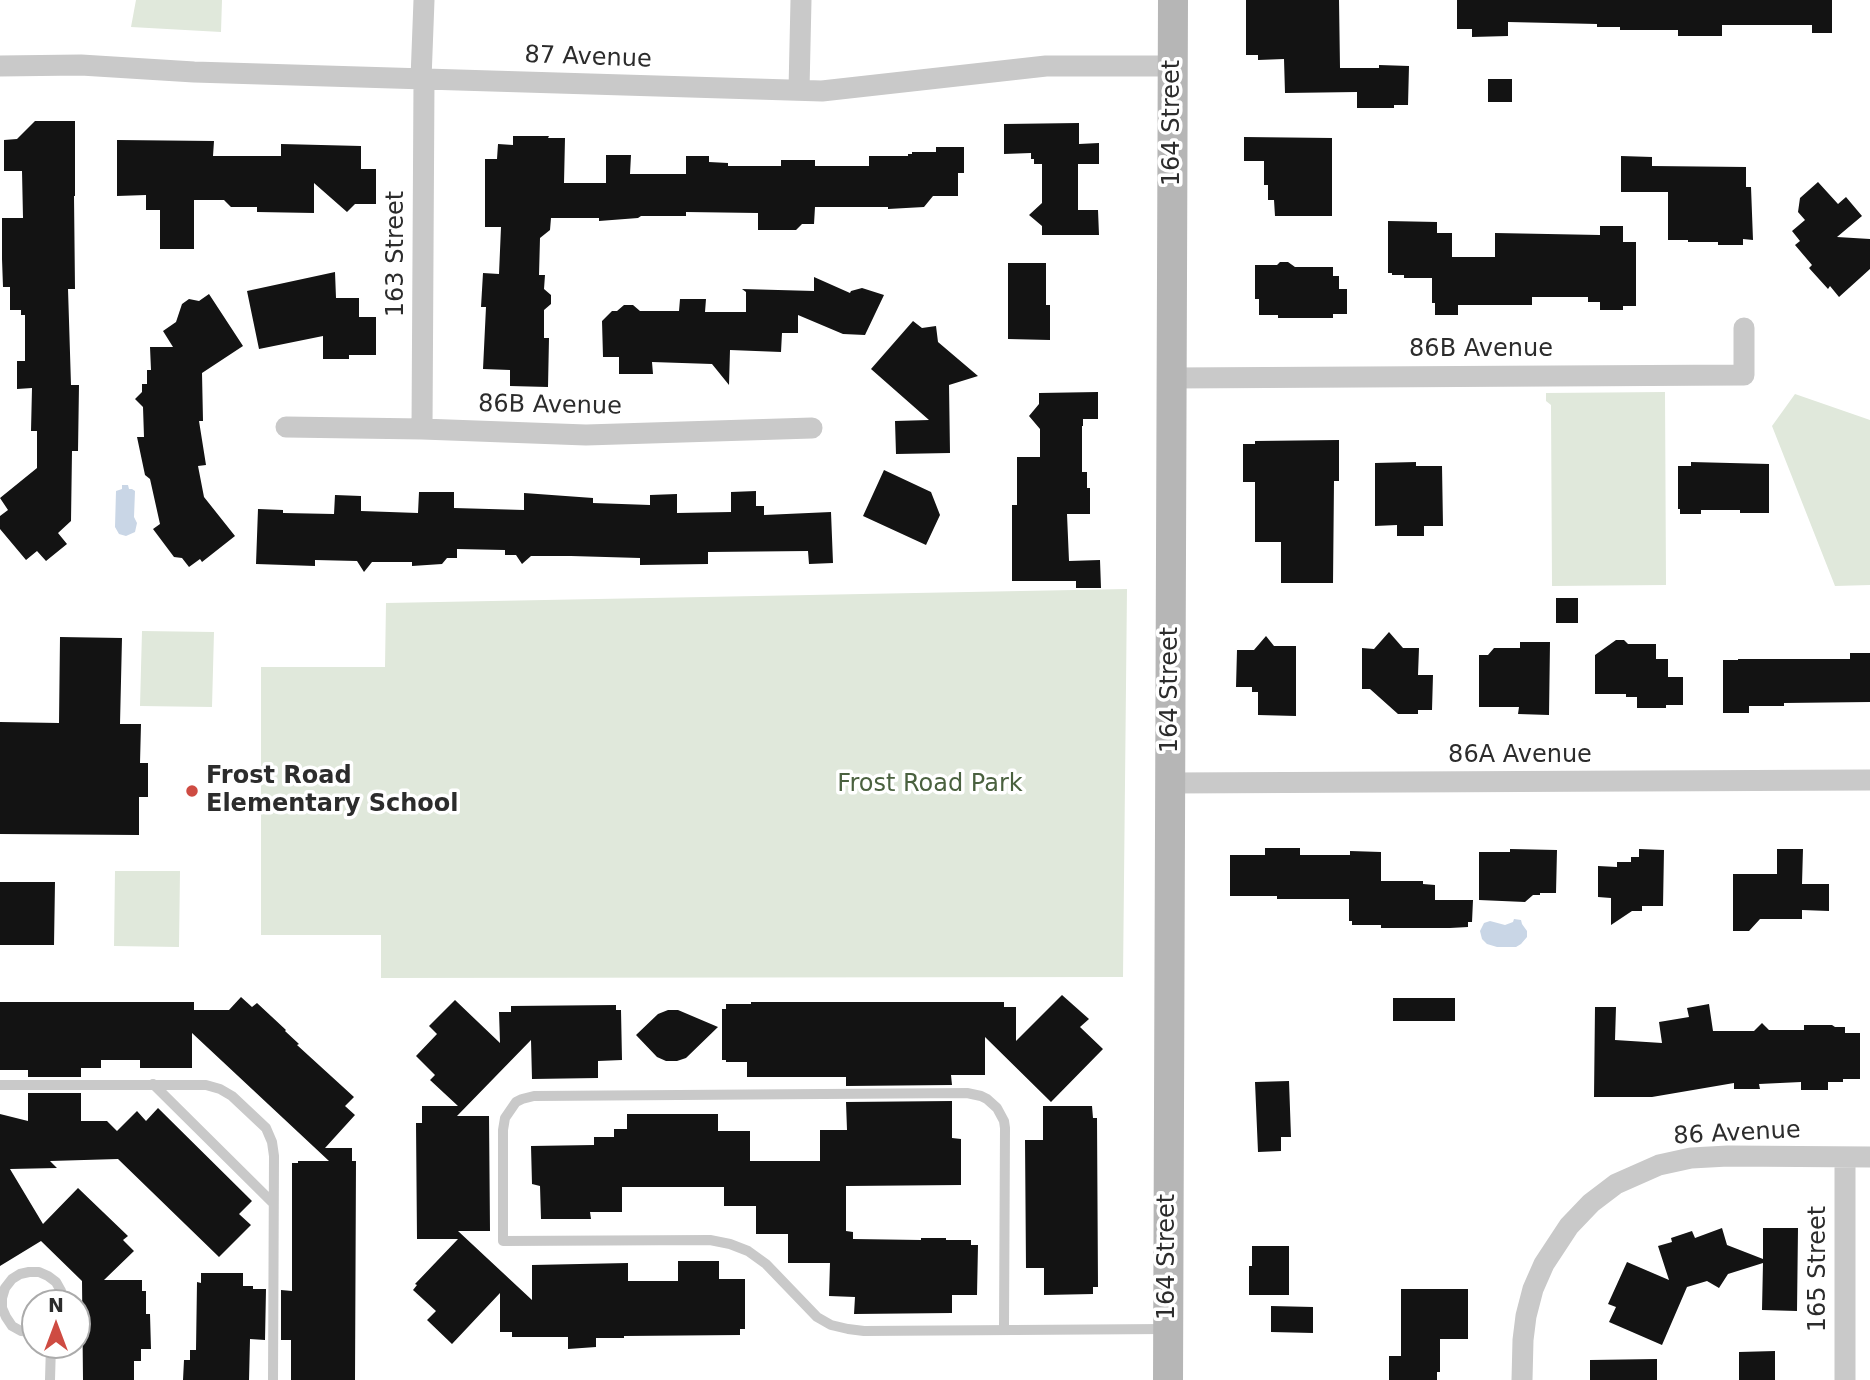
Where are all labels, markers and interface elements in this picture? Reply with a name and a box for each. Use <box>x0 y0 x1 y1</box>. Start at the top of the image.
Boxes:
street label: 87 Avenue <box>524 41 652 75</box>
street label: 164 Street <box>1159 60 1187 186</box>
street label: 163 Street <box>383 191 411 317</box>
street label: 86B Avenue <box>1409 336 1553 364</box>
street label: 86B Avenue <box>478 390 622 422</box>
street label: 164 Street <box>1157 627 1185 753</box>
street label: 86A Avenue <box>1448 742 1592 770</box>
place label: Frost Road Elementary School <box>206 763 459 819</box>
park label: Frost Road Park <box>837 771 1023 799</box>
marker: Frost Road Elementary School <box>184 783 200 799</box>
street label: 86 Avenue <box>1673 1116 1801 1152</box>
street label: 164 Street <box>1154 1194 1182 1320</box>
street label: 165 Street <box>1805 1206 1833 1332</box>
north arrow <box>21 1289 91 1359</box>
text: N <box>48 1294 64 1316</box>

